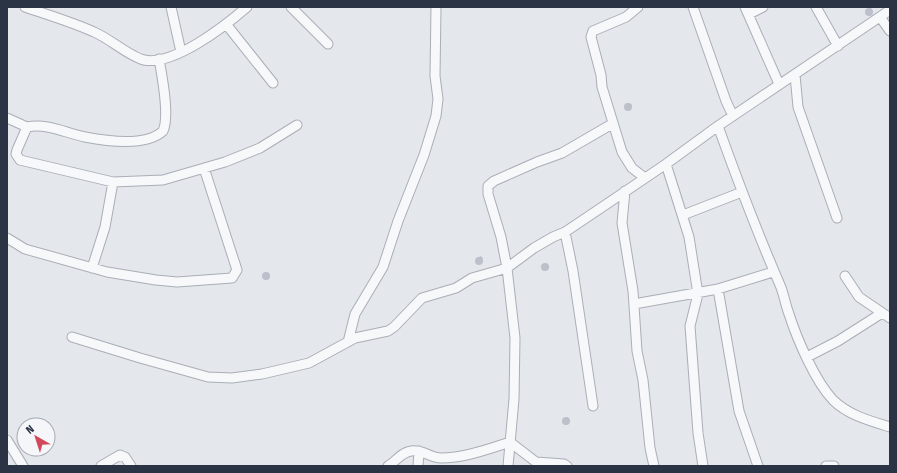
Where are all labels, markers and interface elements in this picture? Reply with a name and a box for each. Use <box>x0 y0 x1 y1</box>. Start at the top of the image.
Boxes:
north arrow <box>16 417 56 457</box>
text: N <box>23 422 37 437</box>

